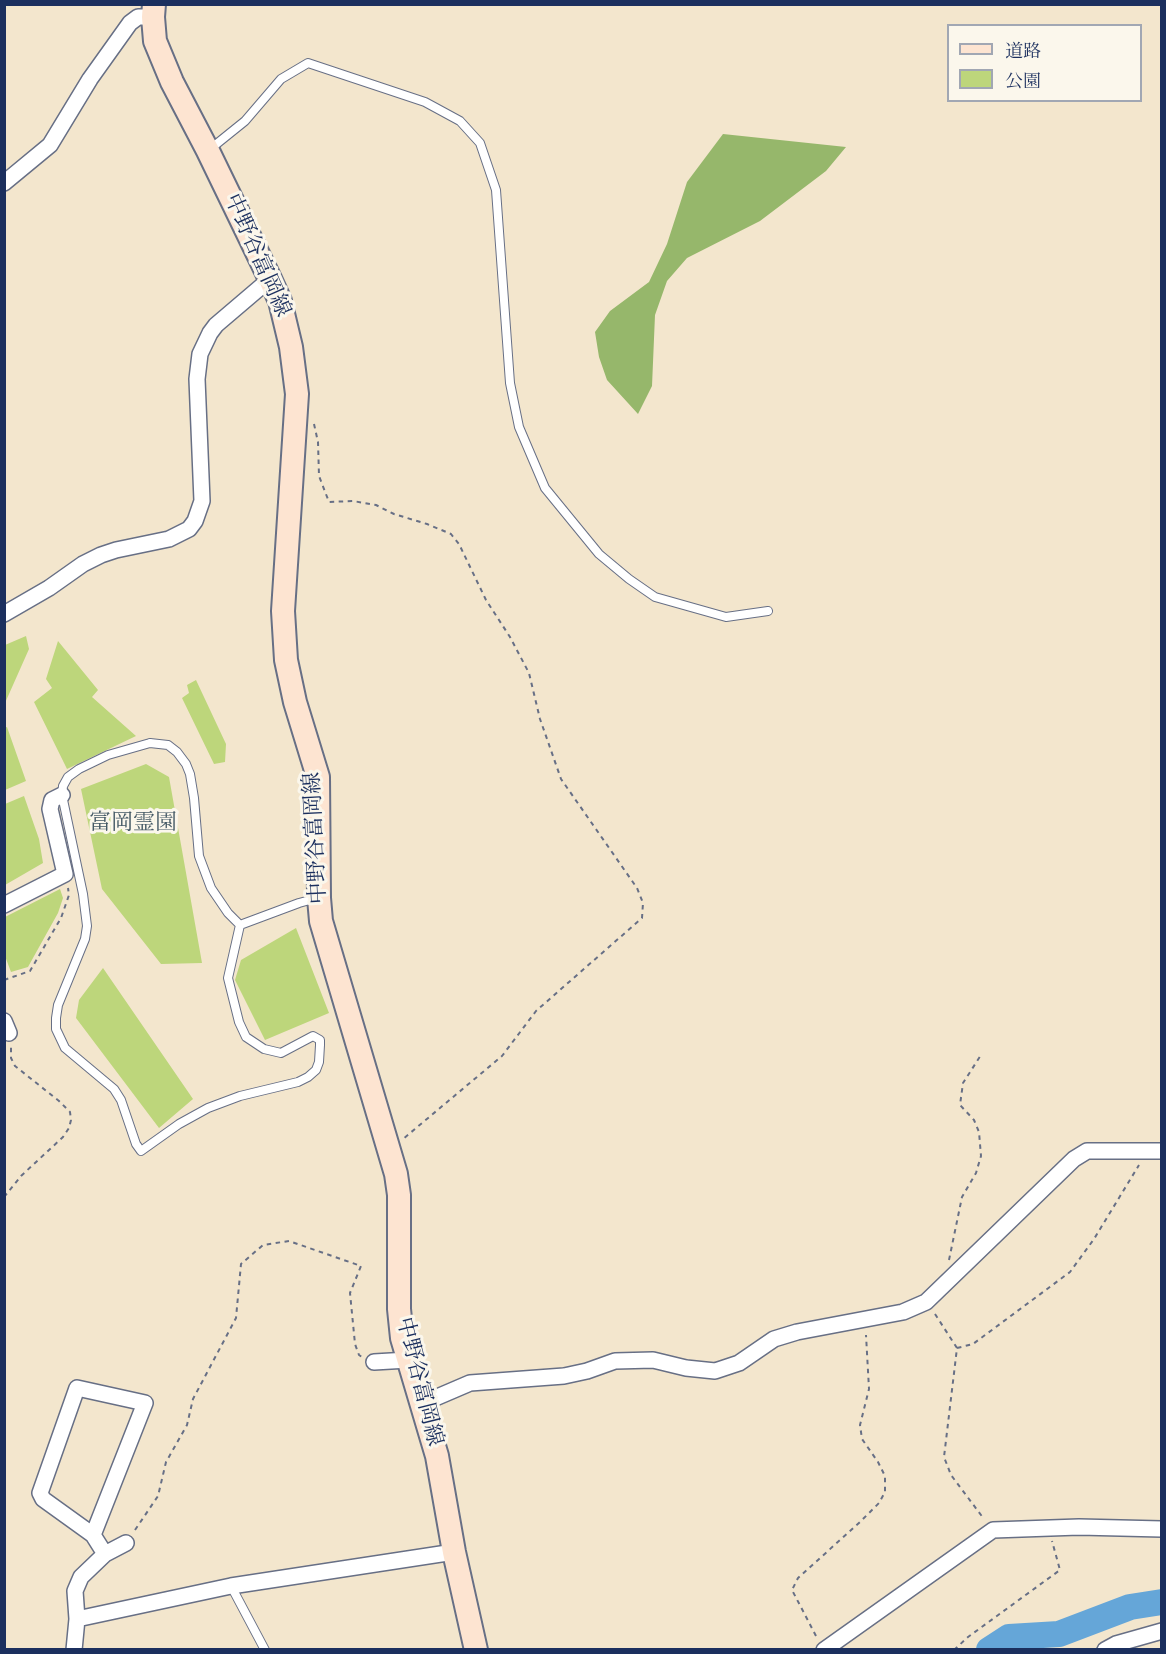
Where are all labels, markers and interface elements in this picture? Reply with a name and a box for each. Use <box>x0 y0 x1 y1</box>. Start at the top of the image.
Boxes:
legend <box>947 24 1142 102</box>
text: 道路 <box>1005 41 1041 63</box>
text: 公園 <box>1005 71 1041 93</box>
street label: 中野谷富岡線 <box>217 190 295 322</box>
street label: 中野谷富岡線 <box>300 771 334 905</box>
park label: 富岡霊園 <box>89 811 177 837</box>
street label: 中野谷富岡線 <box>389 1315 447 1449</box>

